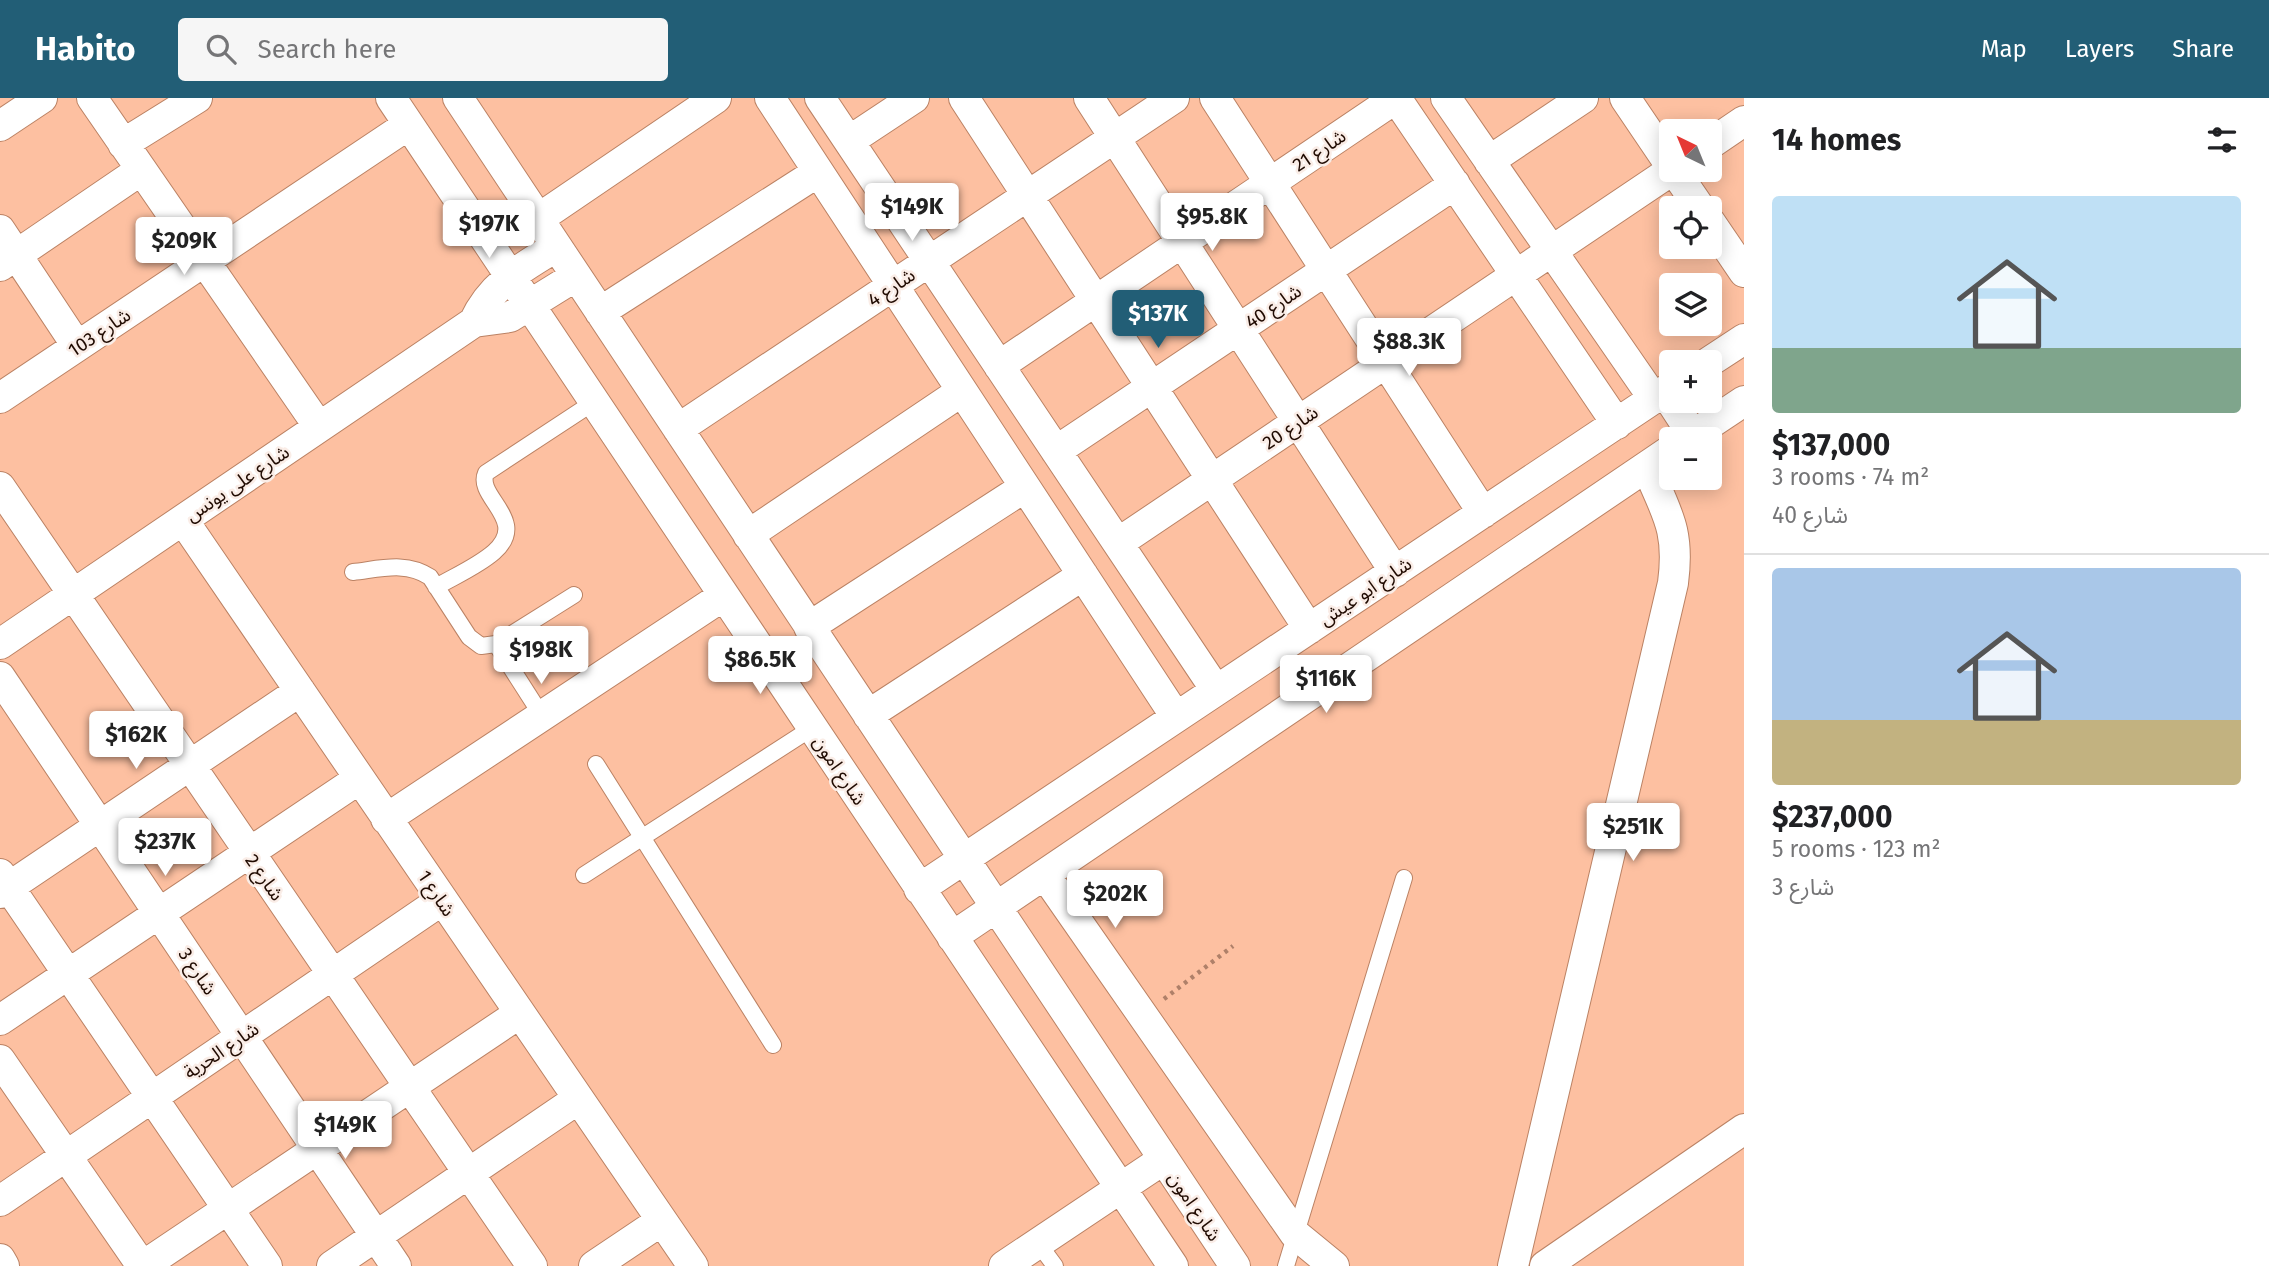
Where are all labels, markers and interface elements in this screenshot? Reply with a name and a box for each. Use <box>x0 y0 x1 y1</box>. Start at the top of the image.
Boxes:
search box <box>178 18 668 81</box>
text: Habito <box>35 29 136 69</box>
icon: search <box>202 30 240 68</box>
text: Search here <box>258 34 396 65</box>
text: Map <box>1981 35 2027 63</box>
text: Layers <box>2065 35 2134 63</box>
text: Share <box>2172 35 2234 63</box>
north arrow <box>1659 119 1722 182</box>
map controls <box>1659 119 1722 490</box>
icon: filters <box>2203 121 2241 159</box>
text: 14 homes <box>1772 122 1901 158</box>
street label: شارع 21 <box>1288 124 1351 178</box>
pin: $149K <box>863 184 961 243</box>
text: $149K <box>881 192 943 220</box>
pin: $95.8K <box>1155 194 1269 253</box>
button: locate <box>1659 196 1722 259</box>
pin: $197K <box>440 200 538 260</box>
text: $95.8K <box>1177 202 1247 230</box>
text: $197K <box>459 209 519 237</box>
pin: $209K <box>135 218 233 277</box>
text: $209K <box>152 226 216 254</box>
icon: home <box>1944 241 2070 367</box>
street label: شارع 4 <box>863 263 920 313</box>
button: layers <box>1659 273 1722 336</box>
street label: شارع 40 <box>1241 279 1307 335</box>
pin: $137K <box>1109 290 1207 350</box>
text: $137K <box>1128 299 1188 327</box>
street label: شارع 103 <box>64 303 136 363</box>
pin: $88.3K <box>1352 318 1466 378</box>
text: $88.3K <box>1373 327 1445 355</box>
button: + <box>1659 350 1722 413</box>
street label: شارع 20 <box>1258 401 1324 456</box>
button: − <box>1659 427 1722 490</box>
text: $137,000 <box>1772 427 1890 463</box>
street label: شارع على يونس <box>181 440 295 528</box>
text: 3 rooms · 74 m² <box>1772 463 1929 491</box>
text: شارع 40 <box>1772 501 1848 529</box>
street label: شارع ابو عيش <box>1315 552 1417 632</box>
icon: home <box>1944 613 2070 739</box>
pin: $198K <box>492 626 590 686</box>
text: $198K <box>509 635 573 663</box>
pin: $86.5K <box>703 636 817 696</box>
text: $86.5K <box>724 645 796 673</box>
pin: $116K <box>1277 656 1375 715</box>
text: $116K <box>1296 664 1356 692</box>
pin: $162K <box>87 712 185 771</box>
text: $162K <box>105 720 167 748</box>
street label: شارع امون <box>806 731 871 810</box>
text: $237,000 <box>1772 799 1892 835</box>
pin: $251K <box>1584 804 1682 863</box>
text: $251K <box>1603 812 1663 840</box>
pin: $237K <box>116 818 214 878</box>
text: $237K <box>134 827 196 855</box>
text: 5 rooms · 123 m² <box>1772 835 1940 863</box>
street label: شارع 2 <box>239 850 289 906</box>
street label: شارع 1 <box>411 866 460 922</box>
pin: $202K <box>1066 870 1164 930</box>
text: شارع 3 <box>1772 873 1834 901</box>
text: $202K <box>1083 879 1147 907</box>
street label: شارع 3 <box>172 943 222 1000</box>
street label: شارع الحرية <box>179 1017 264 1086</box>
pin: $149K <box>296 1102 394 1161</box>
text: $149K <box>314 1110 376 1138</box>
street label: شارع امون <box>1161 1167 1226 1246</box>

